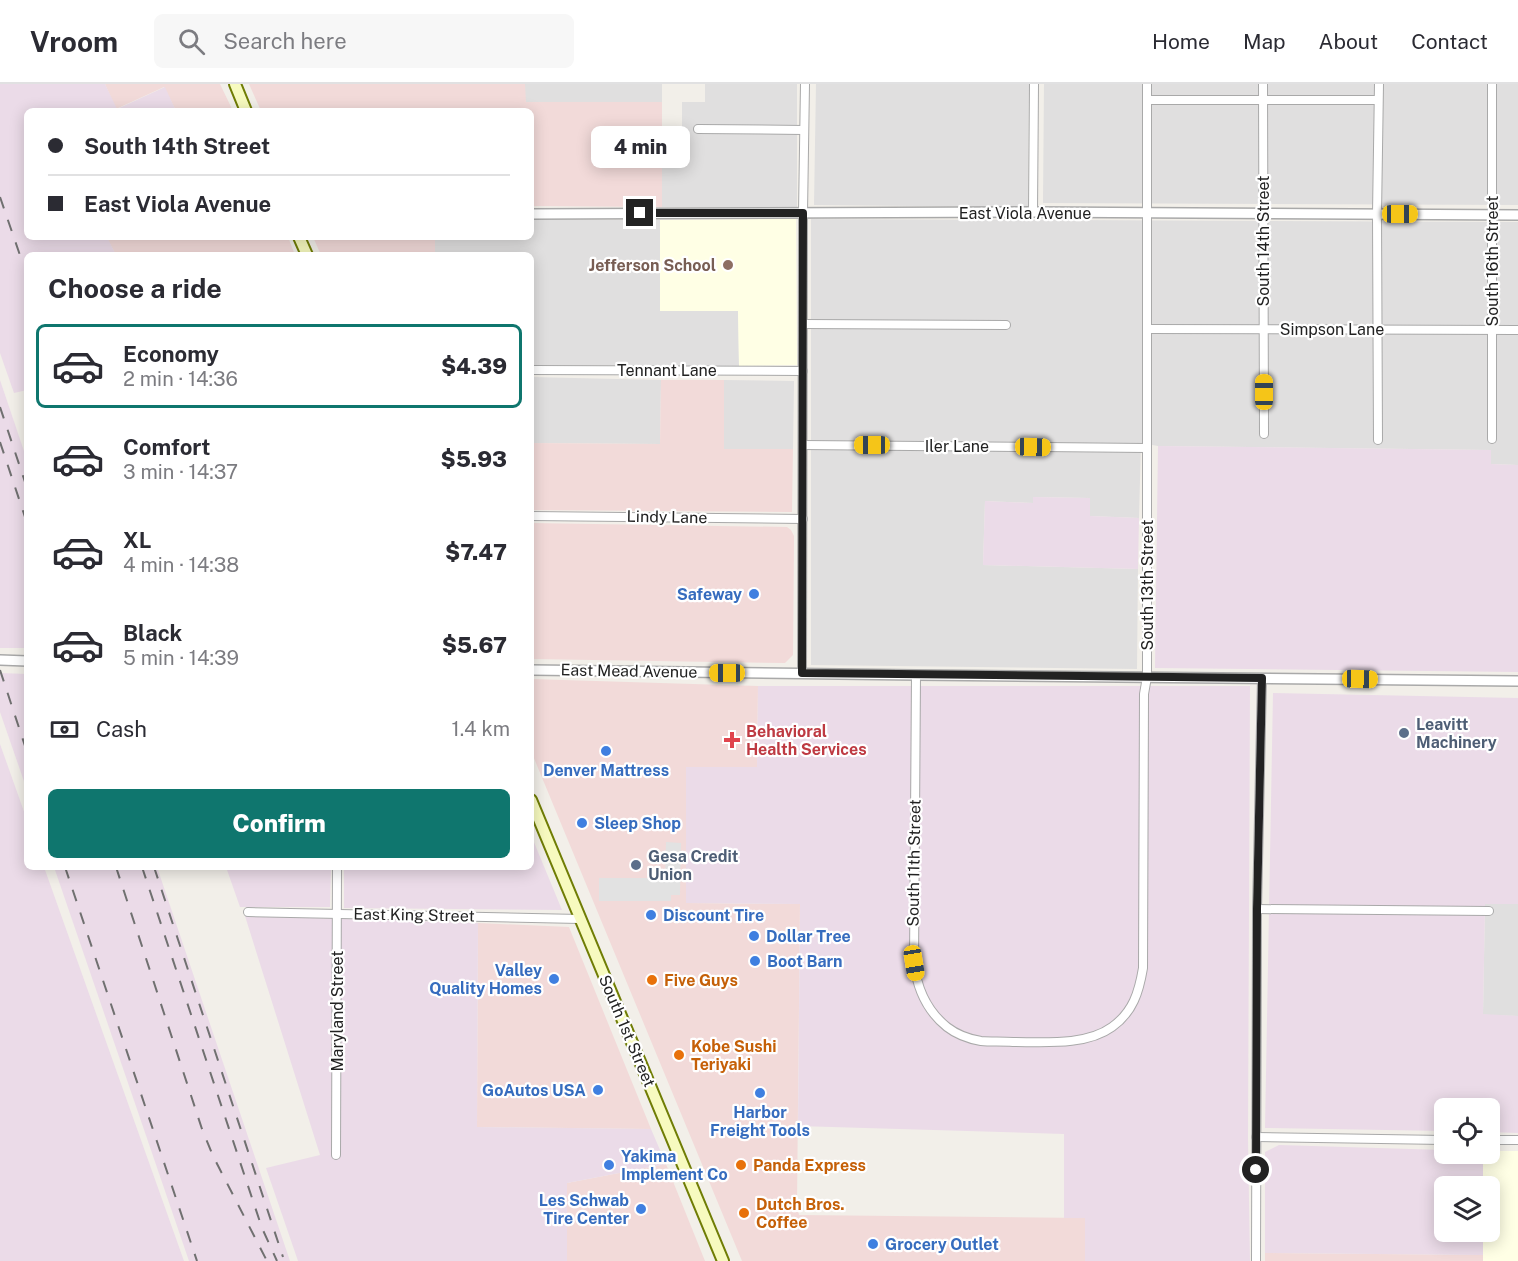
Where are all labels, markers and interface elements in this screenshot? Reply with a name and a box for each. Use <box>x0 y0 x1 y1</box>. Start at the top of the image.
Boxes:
search box <box>154 14 574 68</box>
text: Vroom <box>30 25 118 58</box>
icon: search <box>175 25 208 58</box>
text: Search here <box>223 28 347 54</box>
text: Home <box>1152 29 1210 54</box>
text: Map <box>1243 29 1286 54</box>
text: About <box>1319 29 1378 54</box>
text: Contact <box>1411 29 1488 54</box>
callout: 4 min <box>590 126 690 168</box>
text: South 14th Street <box>84 133 270 159</box>
text: 4 min <box>614 135 667 159</box>
street label: South 14th Street <box>1254 176 1273 307</box>
text: East Viola Avenue <box>84 191 271 217</box>
street label: South 16th Street <box>1483 196 1502 326</box>
route end <box>626 199 653 226</box>
street label: East Viola Avenue <box>959 204 1091 223</box>
car <box>1382 205 1418 223</box>
place label: Jefferson School <box>589 256 716 275</box>
marker: Jefferson School <box>721 258 735 272</box>
text: Choose a ride <box>48 272 222 304</box>
street label: Simpson Lane <box>1280 320 1384 339</box>
icon: car <box>51 339 105 393</box>
text: Economy <box>123 341 219 367</box>
text: $4.39 <box>441 353 507 379</box>
street label: Tennant Lane <box>617 361 717 380</box>
text: 2 min · 14:36 <box>123 367 238 391</box>
car <box>1255 374 1273 410</box>
icon: car <box>51 432 105 486</box>
text: Comfort <box>123 434 210 460</box>
car <box>854 436 890 454</box>
street label: Iler Lane <box>925 437 989 456</box>
car <box>1015 438 1051 456</box>
text: $5.93 <box>440 446 507 472</box>
text: 3 min · 14:37 <box>123 460 238 484</box>
street label: Lindy Lane <box>627 507 707 527</box>
street label: South 13th Street <box>1138 519 1157 651</box>
icon: car <box>51 525 105 579</box>
text: XL <box>123 527 151 553</box>
text: $7.47 <box>445 539 507 565</box>
text: 4 min · 14:38 <box>123 553 239 577</box>
place label: Safeway <box>677 585 742 604</box>
marker: Safeway <box>747 587 761 601</box>
icon: car <box>51 618 105 672</box>
text: Black <box>123 620 182 646</box>
text: $5.67 <box>442 632 507 658</box>
text: 5 min · 14:39 <box>123 646 239 670</box>
street label: East Mead Avenue <box>560 660 698 682</box>
car <box>709 664 745 682</box>
car <box>1342 670 1378 688</box>
icon: cash <box>48 713 81 746</box>
place label: Leavitt Machinery <box>1416 715 1497 752</box>
text: Cash <box>96 716 147 742</box>
text: 1.4 km <box>452 717 510 741</box>
place label: Behavioral Health Services <box>746 722 867 759</box>
marker: Leavitt Machinery <box>1397 726 1411 740</box>
marker: Behavioral Health Services <box>723 731 741 749</box>
marker: Denver Mattress <box>599 744 613 758</box>
place label: Denver Mattress <box>543 761 669 780</box>
button: Confirm <box>48 789 510 858</box>
street label: South 11th Street <box>903 799 925 927</box>
place label: Sleep Shop <box>594 814 681 833</box>
marker: Sleep Shop <box>575 816 589 830</box>
place label: Gesa Credit Union <box>648 847 739 884</box>
marker: Gesa Credit Union <box>629 858 643 872</box>
street label: East King Street <box>353 904 475 926</box>
place label: Discount Tire <box>663 906 764 925</box>
marker: Discount Tire <box>644 908 658 922</box>
place label: Dollar Tree <box>766 927 851 946</box>
marker: Dollar Tree <box>747 929 761 943</box>
car <box>902 944 926 982</box>
street label: Maryland Street <box>328 950 347 1072</box>
place label: Boot Barn <box>767 952 843 971</box>
marker: Boot Barn <box>748 954 762 968</box>
place label: Valley Quality Homes <box>429 961 542 998</box>
place label: Five Guys <box>664 971 738 990</box>
marker: Valley Quality Homes <box>547 972 561 986</box>
street label: South 1st Street <box>595 972 659 1090</box>
marker: Five Guys <box>645 973 659 987</box>
place label: Kobe Sushi Teriyaki <box>691 1037 776 1074</box>
marker: Kobe Sushi Teriyaki <box>672 1048 686 1062</box>
place label: GoAutos USA <box>482 1081 586 1100</box>
marker: GoAutos USA <box>591 1083 605 1097</box>
marker: Harbor Freight Tools <box>753 1086 767 1100</box>
map controls <box>1434 1098 1500 1242</box>
button: locate <box>1434 1098 1500 1164</box>
place label: Harbor Freight Tools <box>710 1103 810 1140</box>
place label: Yakima Implement Co <box>621 1147 728 1184</box>
place label: Panda Express <box>753 1156 866 1175</box>
route start <box>1242 1156 1269 1183</box>
marker: Yakima Implement Co <box>602 1158 616 1172</box>
marker: Panda Express <box>734 1158 748 1172</box>
button: layers <box>1434 1176 1500 1242</box>
place label: Les Schwab Tire Center <box>539 1191 629 1228</box>
place label: Dutch Bros. Coffee <box>756 1195 845 1232</box>
marker: Les Schwab Tire Center <box>634 1202 648 1216</box>
marker: Dutch Bros. Coffee <box>737 1206 751 1220</box>
place label: Grocery Outlet <box>885 1235 999 1254</box>
marker: Grocery Outlet <box>866 1237 880 1251</box>

